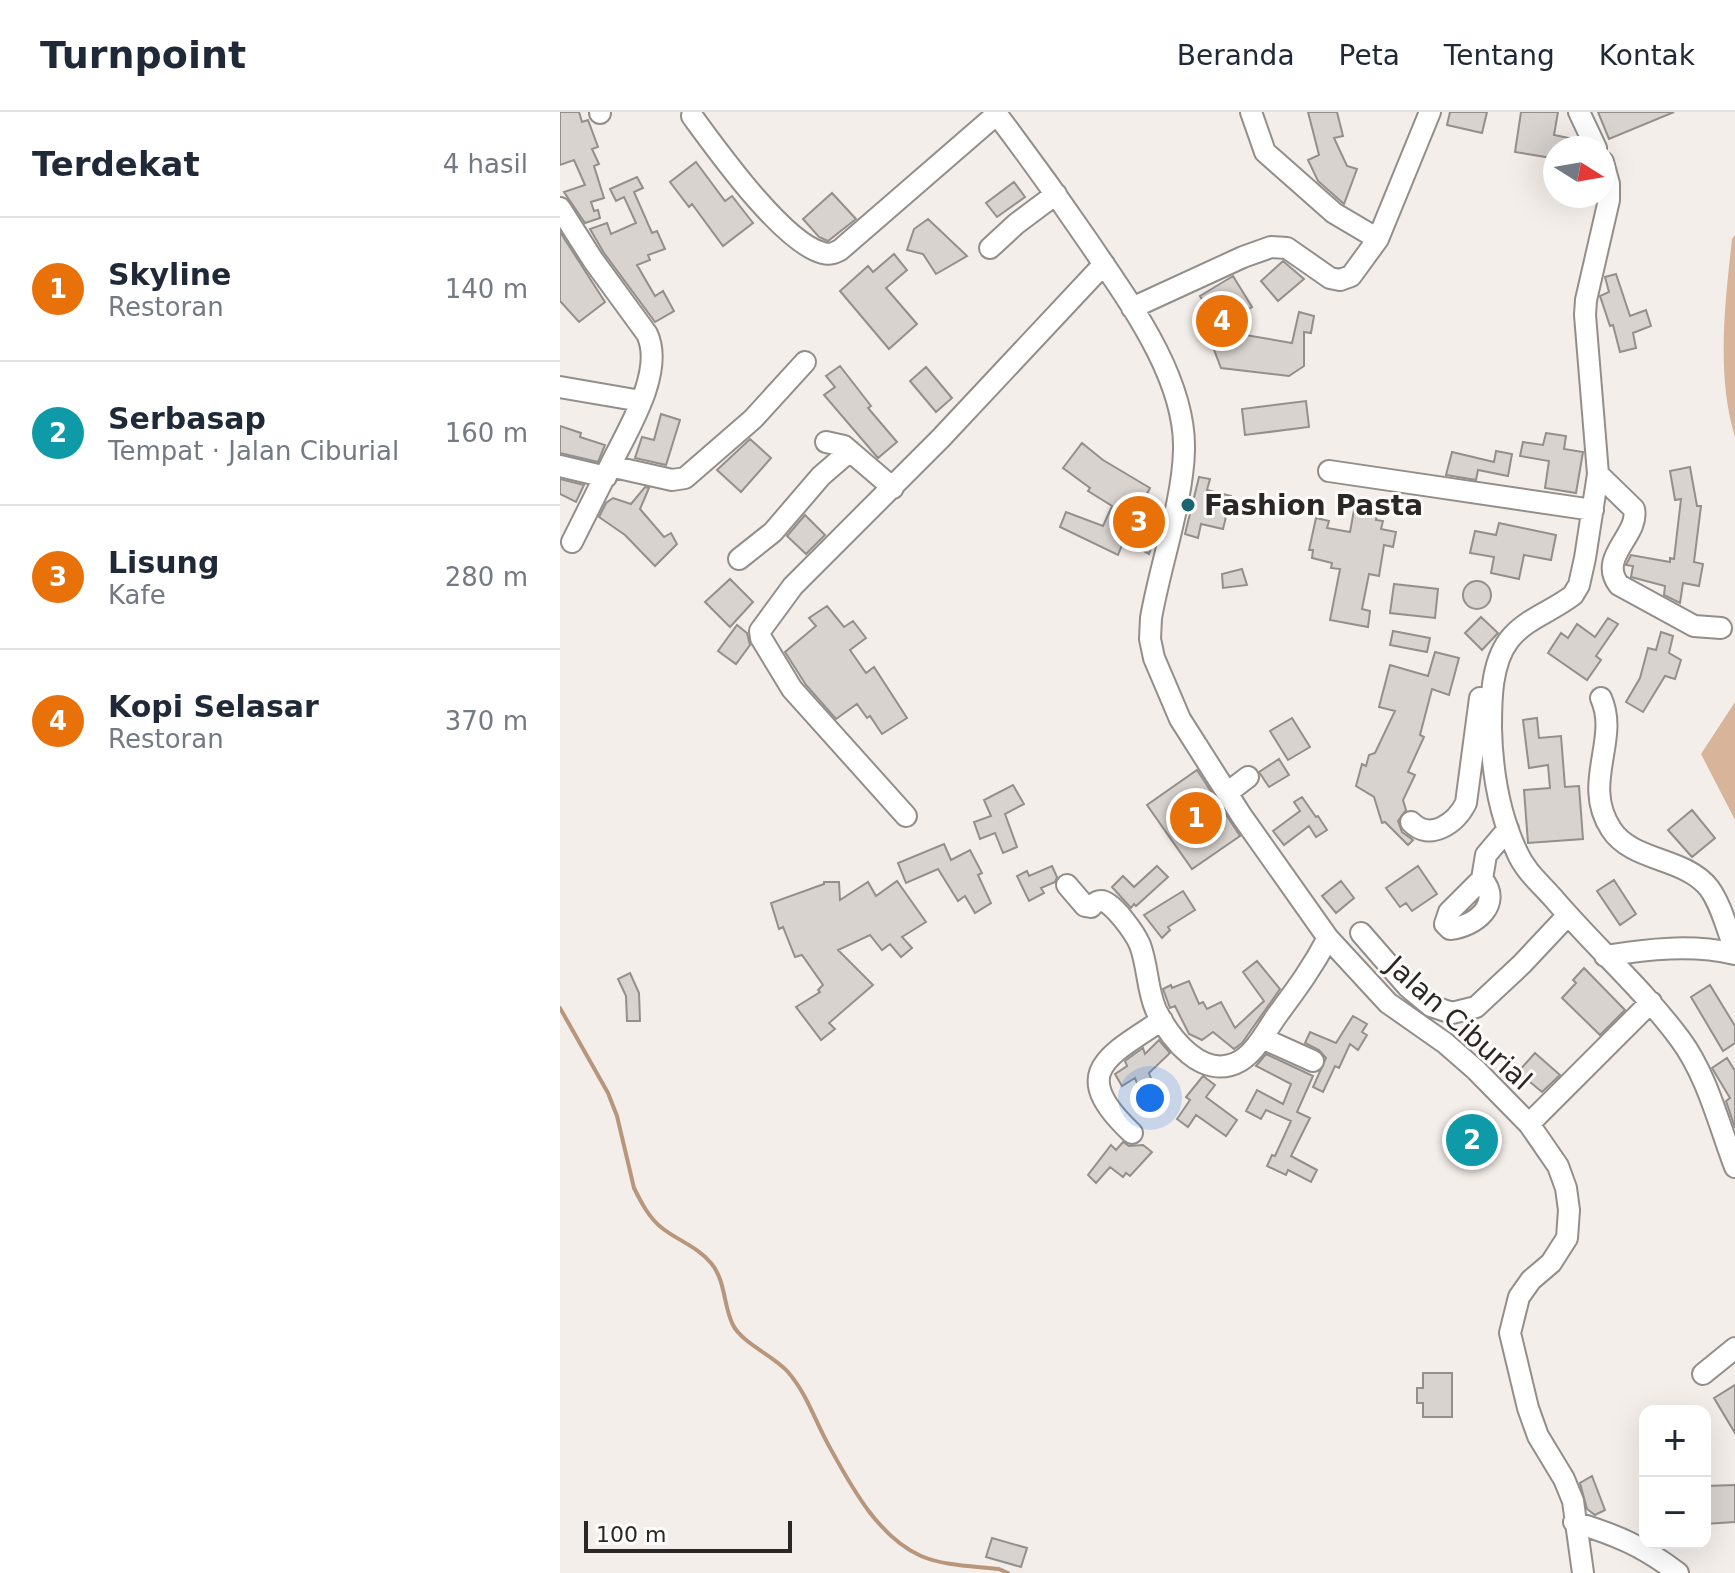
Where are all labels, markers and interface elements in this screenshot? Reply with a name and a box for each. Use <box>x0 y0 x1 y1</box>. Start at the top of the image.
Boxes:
text: Turnpoint <box>40 33 246 77</box>
text: Beranda <box>1177 39 1295 72</box>
text: Peta <box>1339 39 1400 72</box>
text: Tentang <box>1444 39 1555 72</box>
text: Kontak <box>1599 39 1695 72</box>
north arrow <box>1543 136 1615 208</box>
text: Terdekat <box>32 144 200 184</box>
text: 4 hasil <box>443 149 528 179</box>
text: Skyline <box>108 257 231 292</box>
text: 1 <box>49 274 67 304</box>
text: 140 m <box>445 274 528 304</box>
pin: 4 <box>1196 291 1248 351</box>
text: Restoran <box>108 292 224 322</box>
text: Serbasap <box>108 401 266 436</box>
text: 2 <box>49 418 67 448</box>
text: 160 m <box>445 418 528 448</box>
text: Tempat · Jalan Ciburial <box>108 436 399 466</box>
place label: Fashion Pasta <box>1204 489 1423 522</box>
pin: 3 <box>1113 492 1165 552</box>
marker: Fashion Pasta <box>1179 496 1197 514</box>
text: Lisung <box>108 545 219 580</box>
text: 3 <box>49 562 67 592</box>
text: 280 m <box>445 562 528 592</box>
text: Kafe <box>108 580 166 610</box>
text: Kopi Selasar <box>108 689 319 724</box>
text: 4 <box>49 706 67 736</box>
text: 370 m <box>445 706 528 736</box>
text: Restoran <box>108 724 224 754</box>
pin: 1 <box>1170 788 1222 848</box>
street label: Jalan Ciburial <box>1378 948 1538 1097</box>
your location <box>1130 1078 1170 1118</box>
pin: 2 <box>1446 1110 1498 1170</box>
map controls <box>1639 1405 1711 1549</box>
button: + <box>1639 1405 1711 1477</box>
button: − <box>1639 1477 1711 1549</box>
scale bar <box>584 1517 792 1553</box>
text: 100 m <box>596 1522 666 1547</box>

